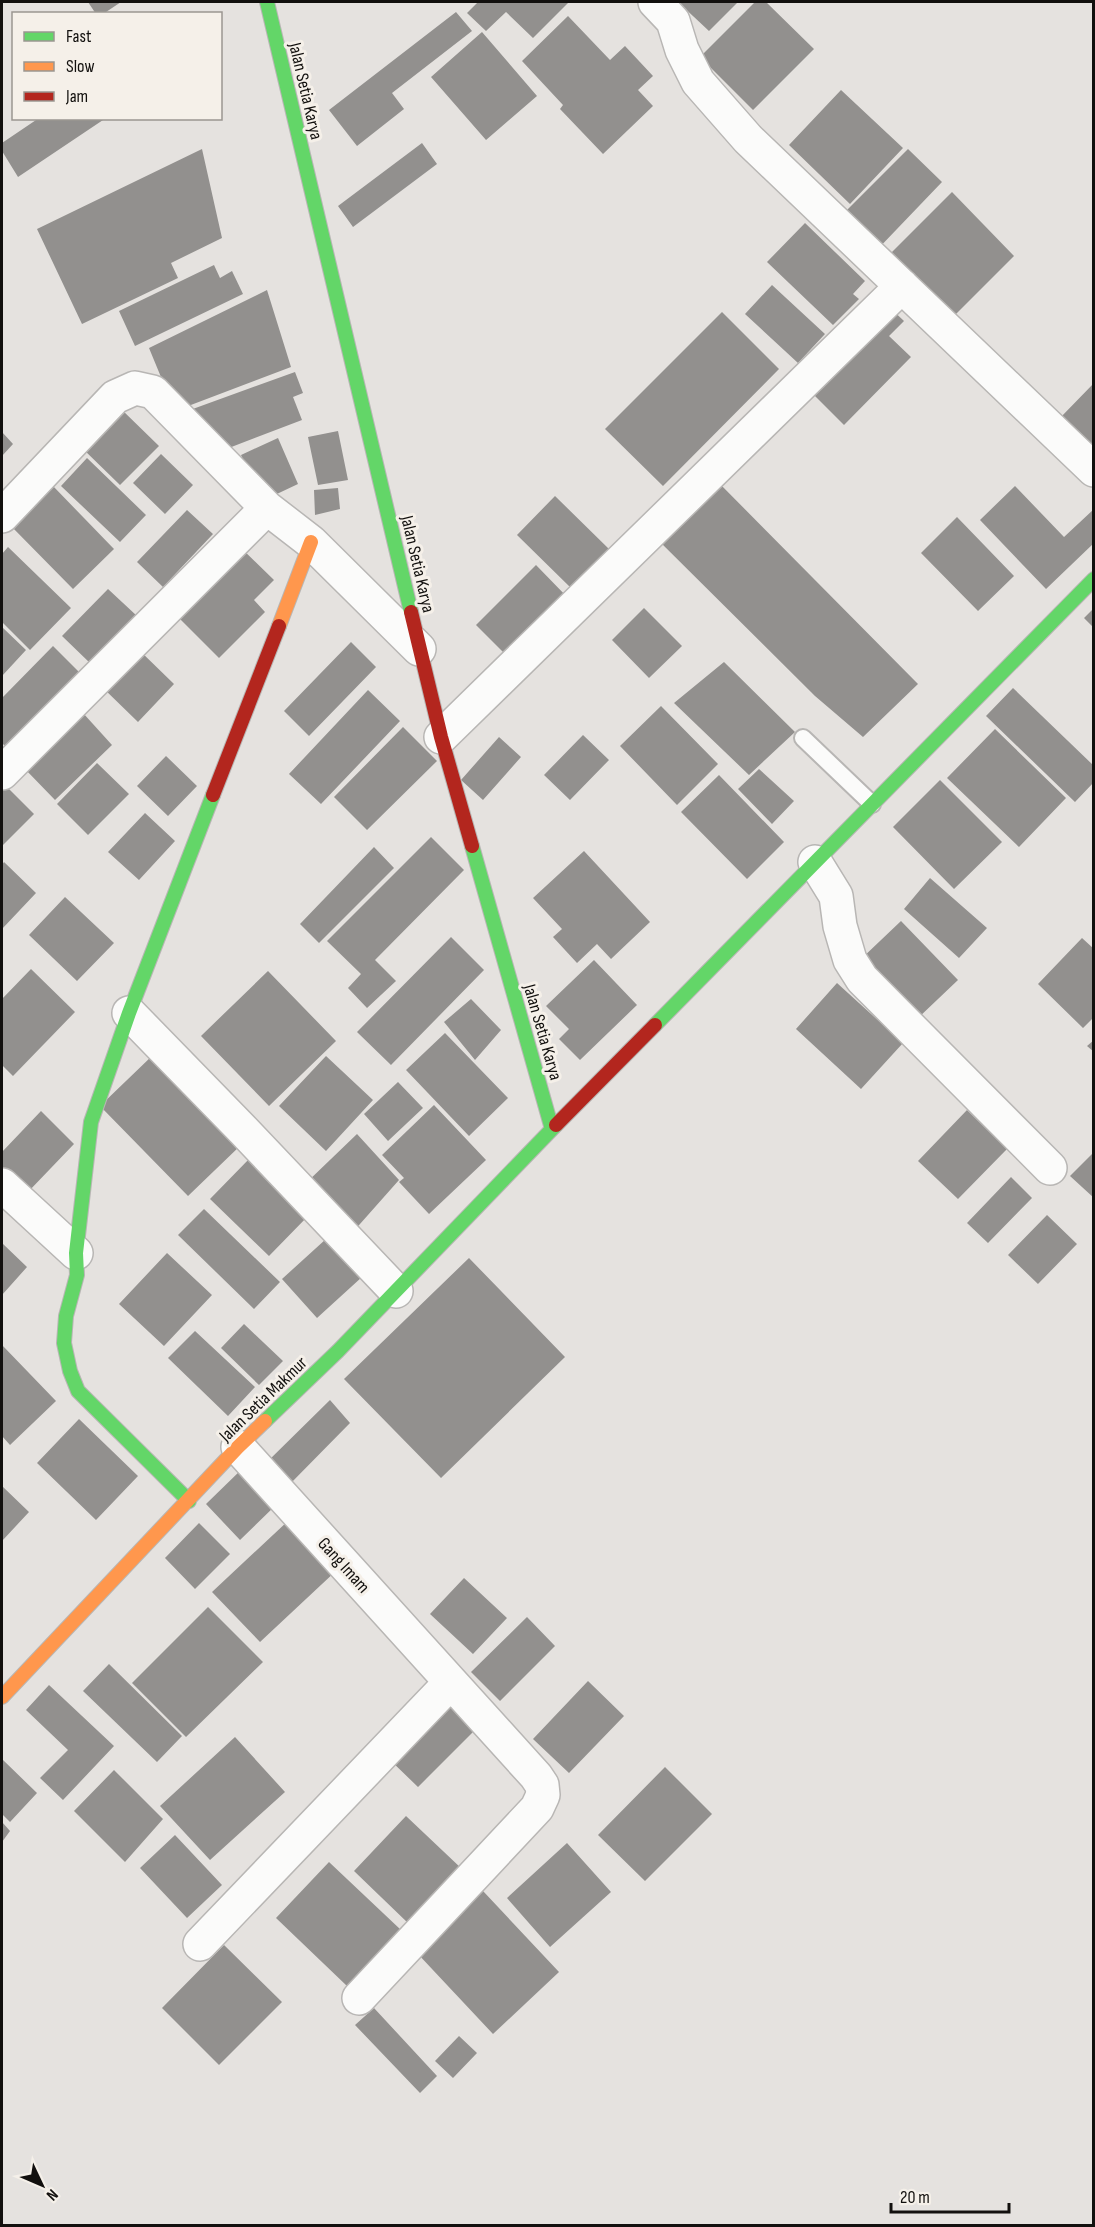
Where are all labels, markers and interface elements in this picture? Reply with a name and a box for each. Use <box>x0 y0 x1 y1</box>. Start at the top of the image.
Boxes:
legend <box>12 12 222 120</box>
text: Fast <box>66 26 92 47</box>
street label: Jalan Setia Karya <box>284 40 327 142</box>
text: Slow <box>66 56 95 77</box>
text: Jam <box>65 86 88 107</box>
street label: Jalan Setia Karya <box>396 513 439 615</box>
street label: Jalan Setia Karya <box>519 981 566 1083</box>
street label: Jalan Setia Makmur <box>214 1352 312 1447</box>
street label: Gang Imam <box>313 1533 374 1597</box>
north arrow <box>12 2155 72 2215</box>
scale bar <box>891 2176 1010 2214</box>
text: N <box>42 2185 62 2204</box>
text: 20 m <box>900 2187 930 2208</box>

